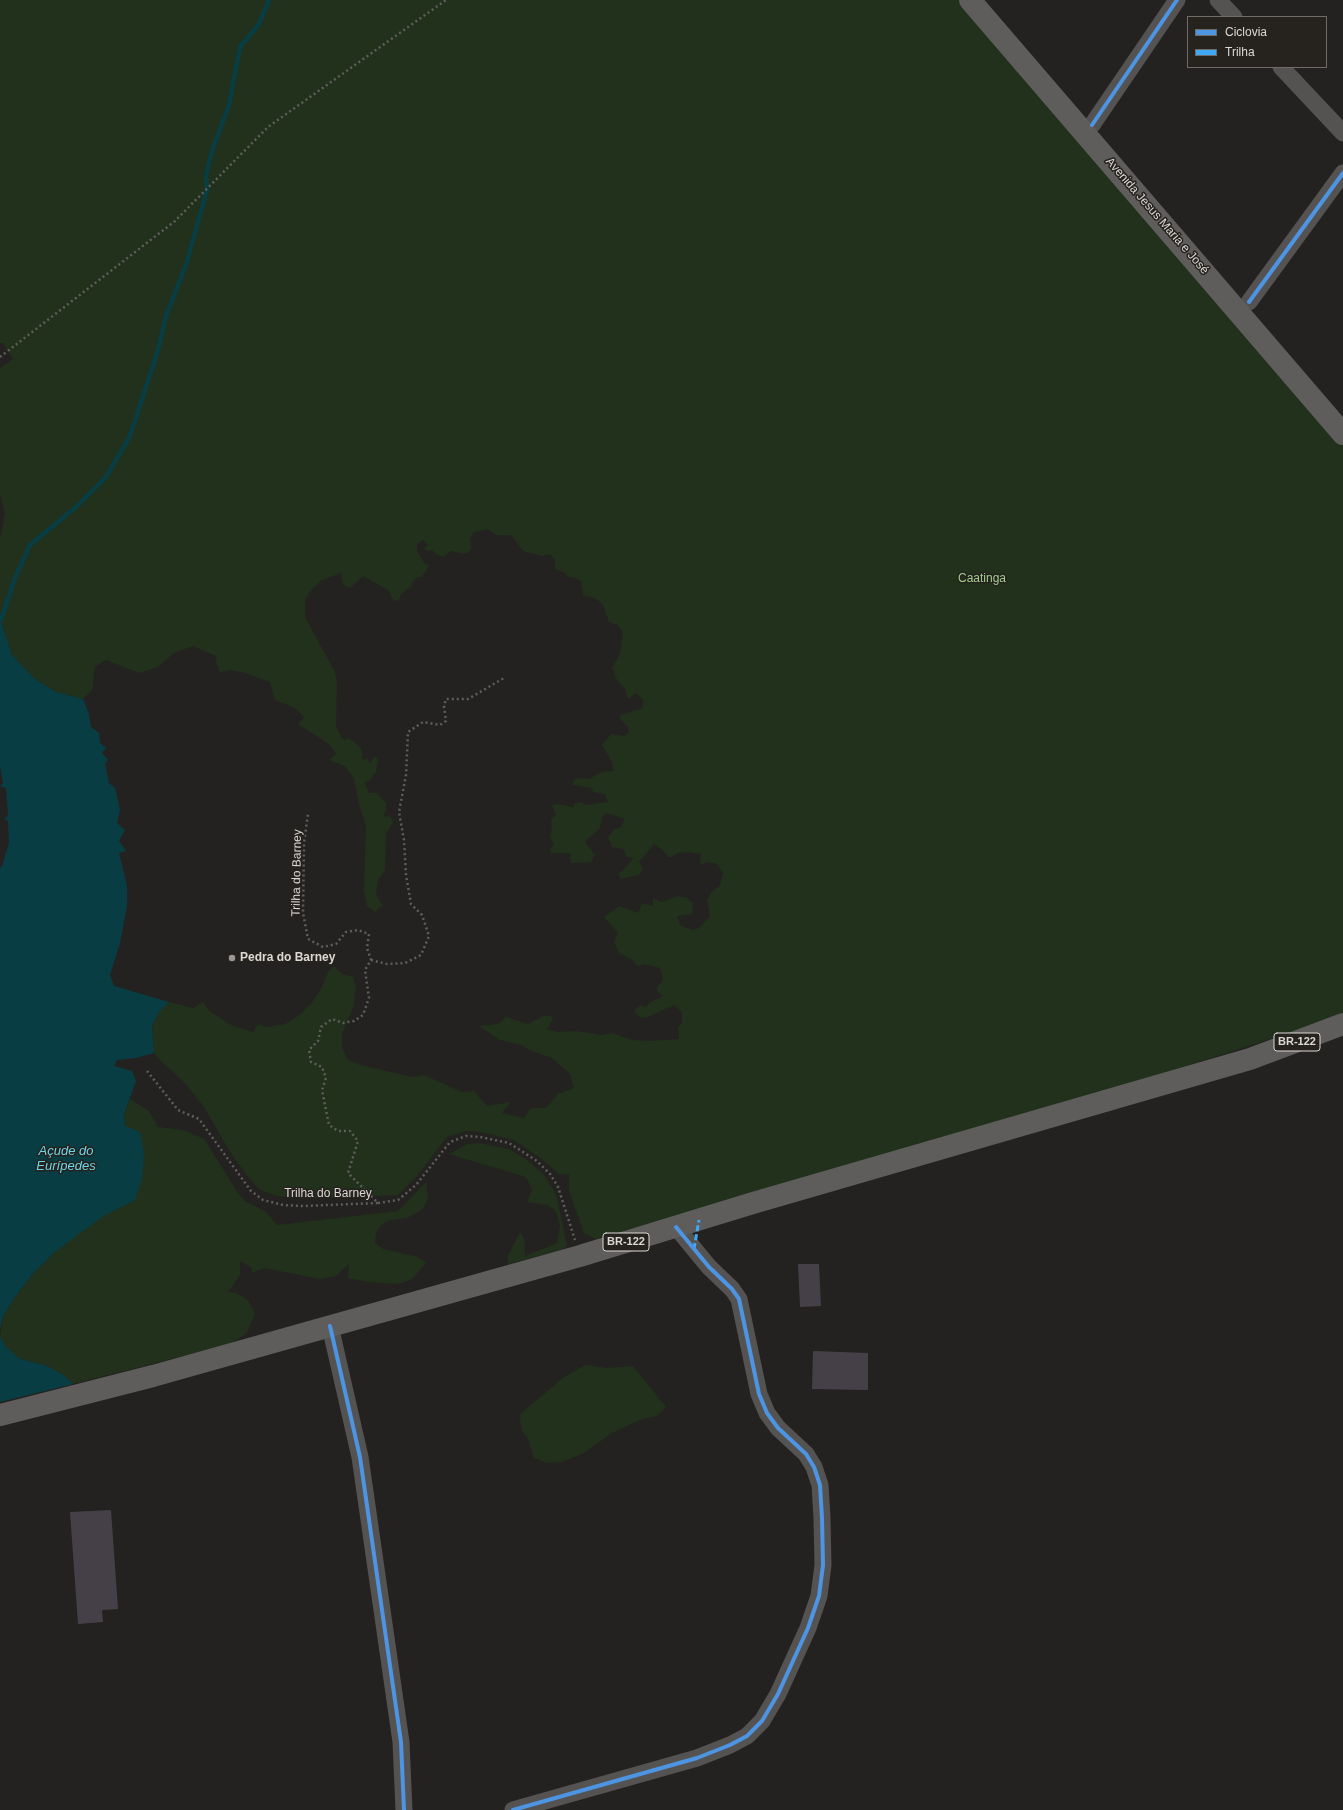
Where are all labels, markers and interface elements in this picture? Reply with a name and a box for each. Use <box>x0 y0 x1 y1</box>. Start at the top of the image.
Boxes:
legend <box>1187 16 1327 68</box>
text: Ciclovia <box>1225 25 1267 39</box>
text: Trilha <box>1225 45 1255 59</box>
street label: Avenida Jesus Maria e José <box>1102 155 1212 277</box>
park label: Caatinga <box>958 572 1006 586</box>
street label: Trilha do Barney <box>289 829 305 917</box>
place label: Pedra do Barney <box>240 951 335 965</box>
marker: Pedra do Barney <box>227 953 237 963</box>
road number: BR-122 <box>1274 1033 1320 1051</box>
water label: Açude do Eurípedes <box>36 1143 96 1174</box>
street label: Trilha do Barney <box>284 1187 372 1201</box>
road number: BR-122 <box>603 1233 649 1251</box>

